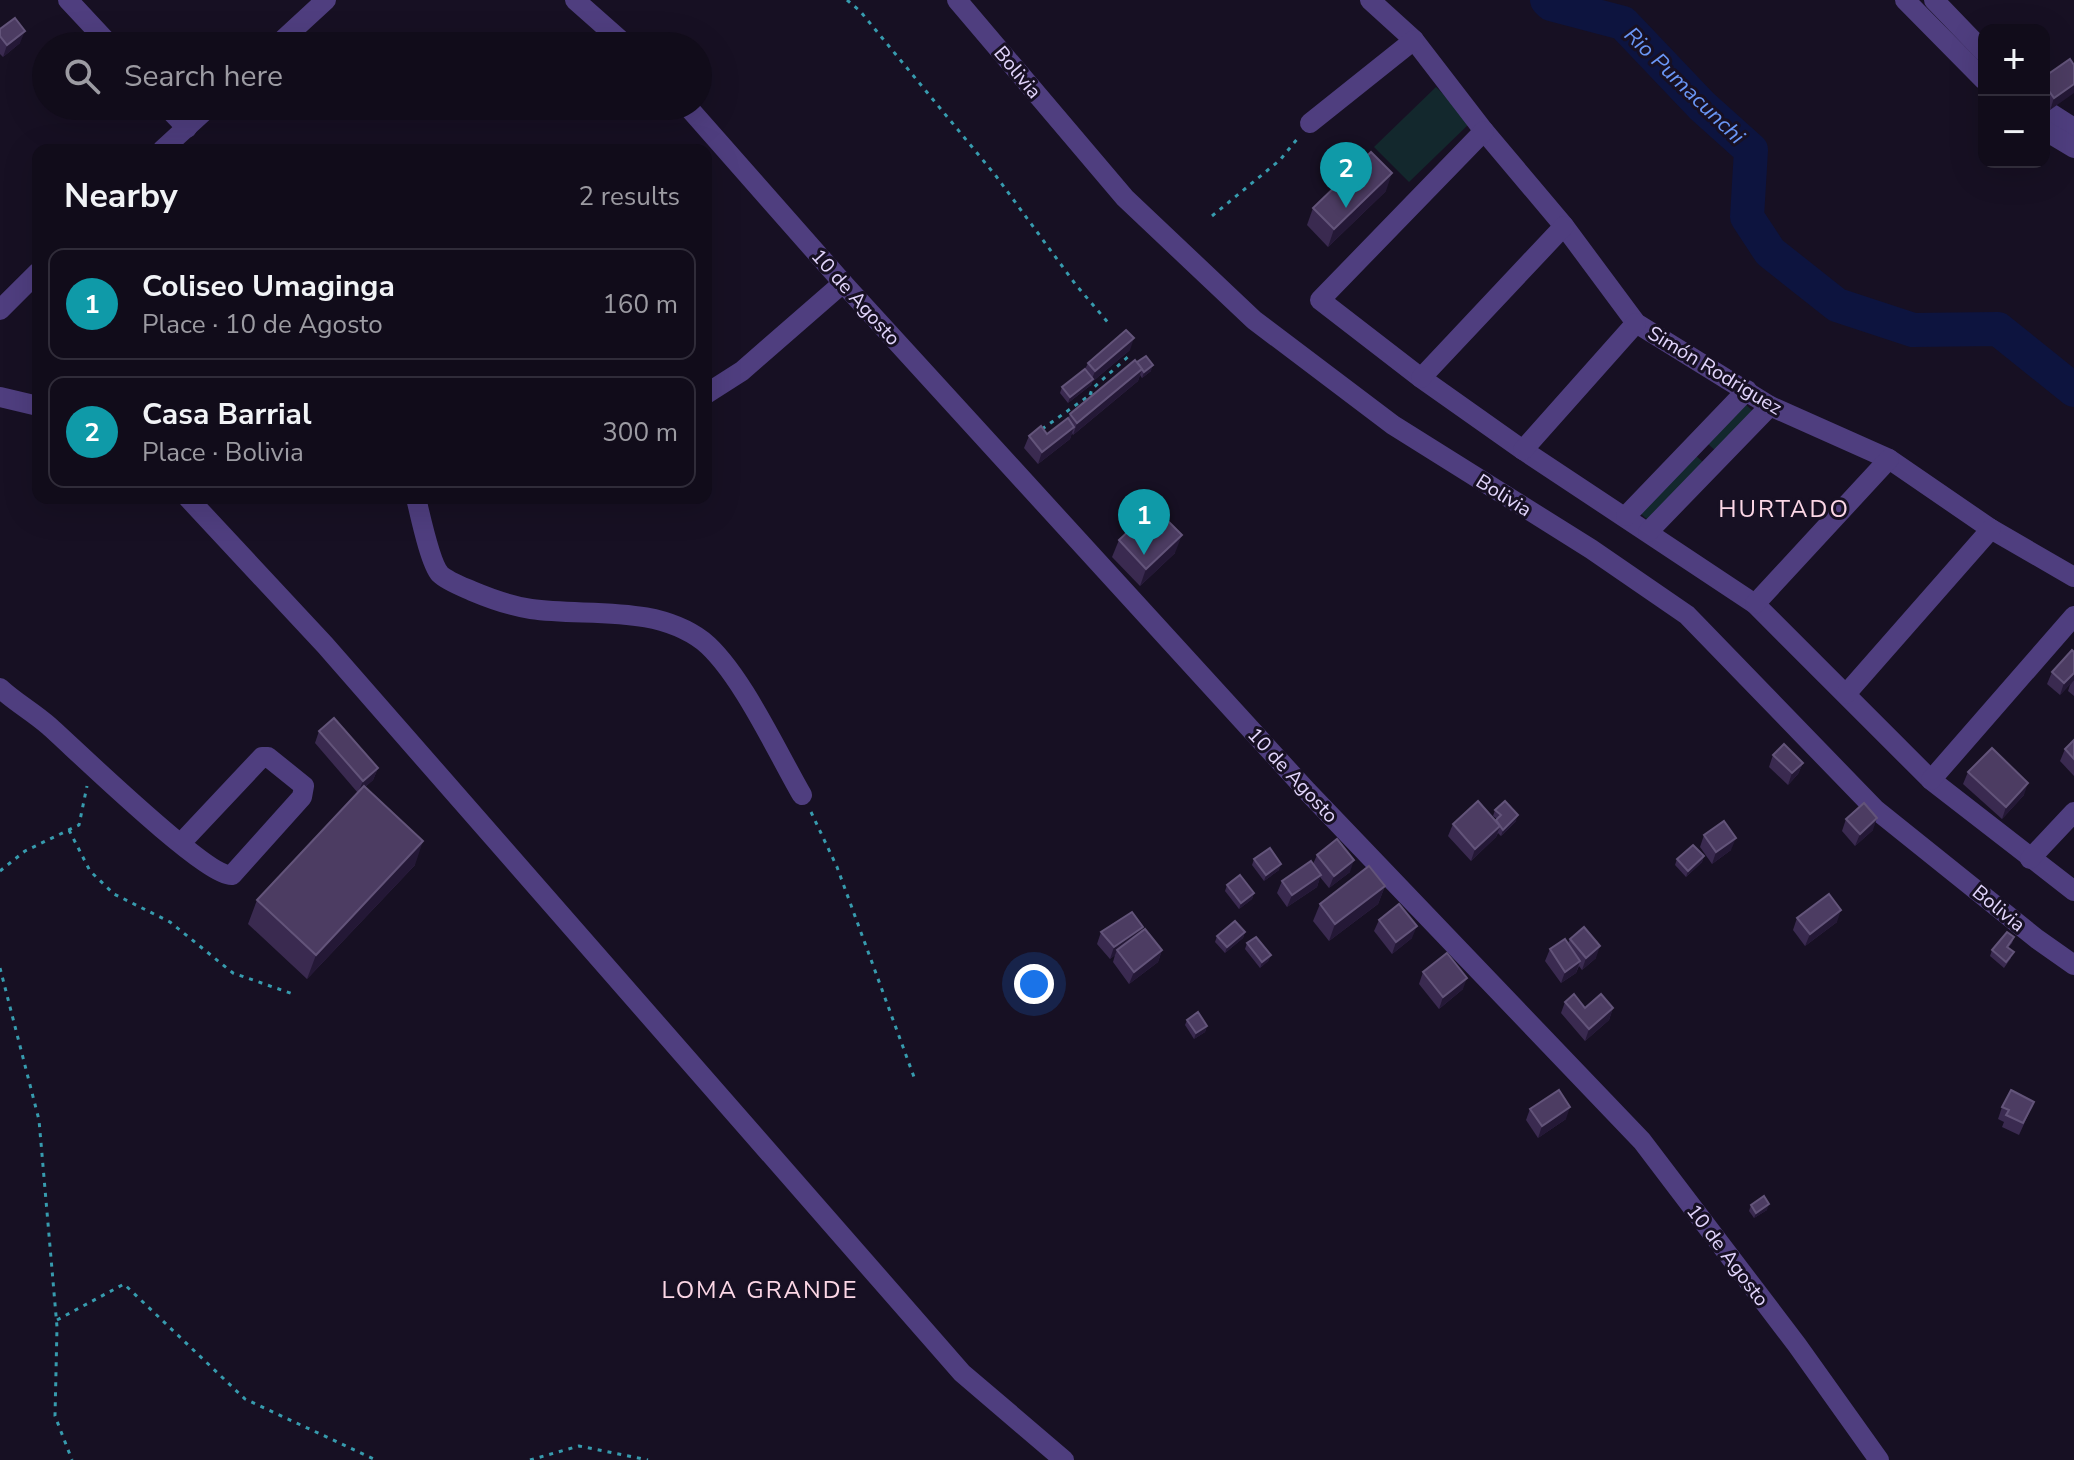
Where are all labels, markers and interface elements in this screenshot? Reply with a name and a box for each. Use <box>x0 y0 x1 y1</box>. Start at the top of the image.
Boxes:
water label: Rio Pumacunchi <box>1617 20 1752 152</box>
map controls <box>1978 24 2050 168</box>
button: + <box>1978 24 2050 96</box>
search box <box>32 32 712 120</box>
street label: Bolivia <box>988 40 1047 104</box>
icon: search <box>60 54 104 98</box>
text: Search here <box>124 56 283 97</box>
button: − <box>1978 96 2050 168</box>
pin: 2 <box>1320 142 1372 208</box>
text: Nearby <box>64 173 178 219</box>
text: 2 results <box>579 179 680 214</box>
street label: 10 de Agosto <box>805 243 906 351</box>
text: Coliseo Umaginga <box>142 266 395 307</box>
text: 1 <box>84 287 100 322</box>
text: 160 m <box>602 287 678 322</box>
text: Place · 10 de Agosto <box>142 307 383 342</box>
street label: Simón Rodriguez <box>1643 320 1787 421</box>
text: Casa Barrial <box>142 394 312 435</box>
text: 2 <box>84 415 100 450</box>
text: 300 m <box>602 415 678 450</box>
text: Place · Bolivia <box>142 435 304 470</box>
street label: Bolivia <box>1471 468 1537 523</box>
pin: 1 <box>1118 489 1170 555</box>
district label: HURTADO <box>1718 493 1850 525</box>
street label: 10 de Agosto <box>1241 722 1344 829</box>
street label: Bolivia <box>1967 879 2031 938</box>
your location <box>1014 964 1054 1004</box>
street label: 10 de Agosto <box>1680 1199 1775 1312</box>
district label: LOMA GRANDE <box>661 1274 859 1306</box>

